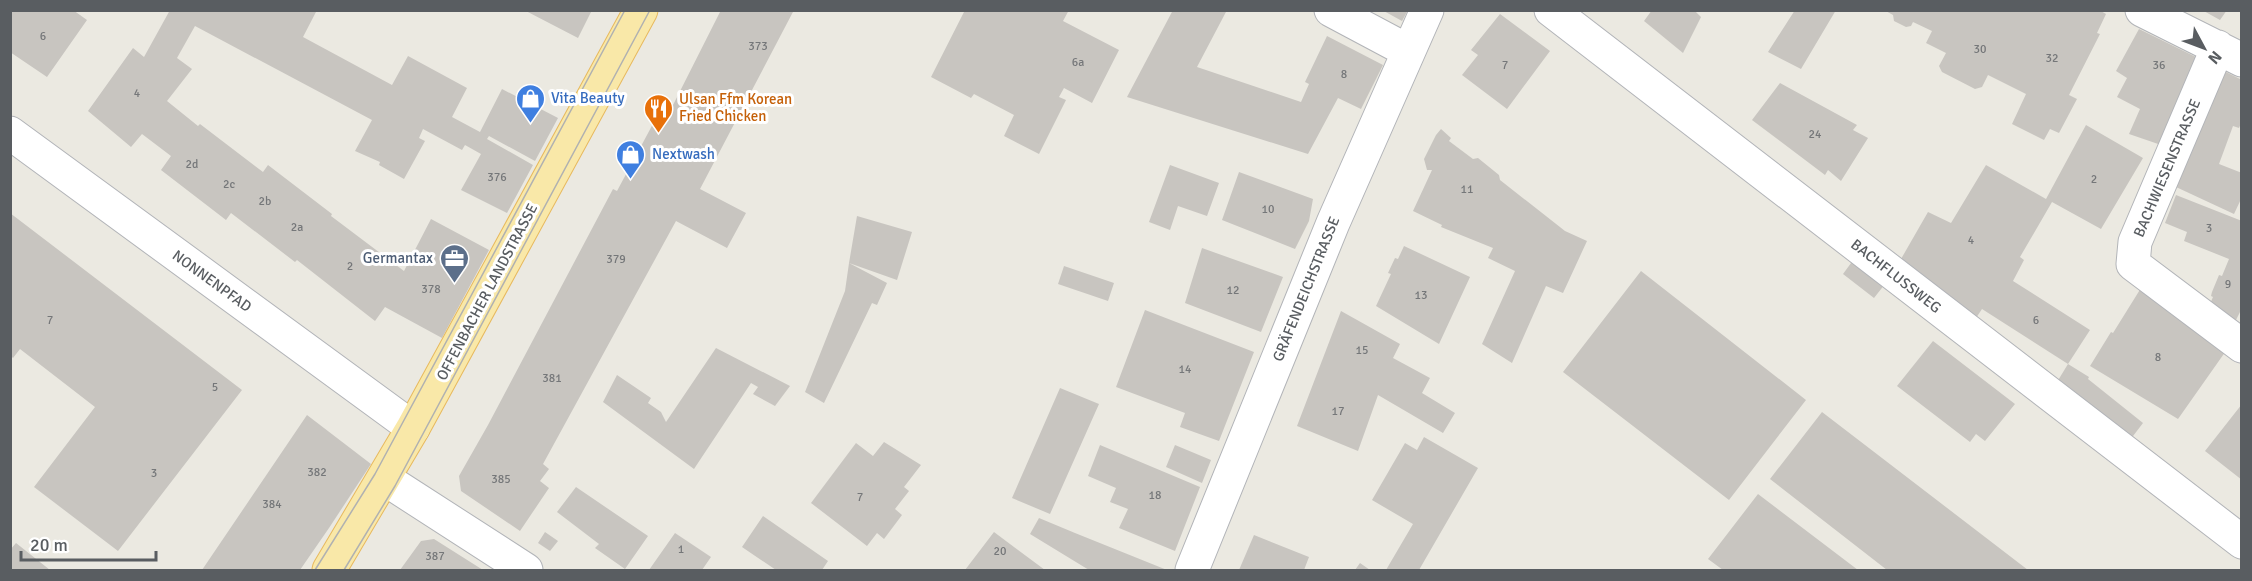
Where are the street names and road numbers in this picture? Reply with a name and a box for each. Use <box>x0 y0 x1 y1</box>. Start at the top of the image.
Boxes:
street label: BACHWIESENSTRASSE <box>2130 96 2204 240</box>
street label: OFFENBACHER LANDSTRASSE <box>433 201 541 383</box>
street label: GRÄFENDEICHSTRASSE <box>1269 214 1343 364</box>
street label: BACHFLUSSWEG <box>1847 235 1945 317</box>
street label: NONNENPFAD <box>169 246 255 316</box>

